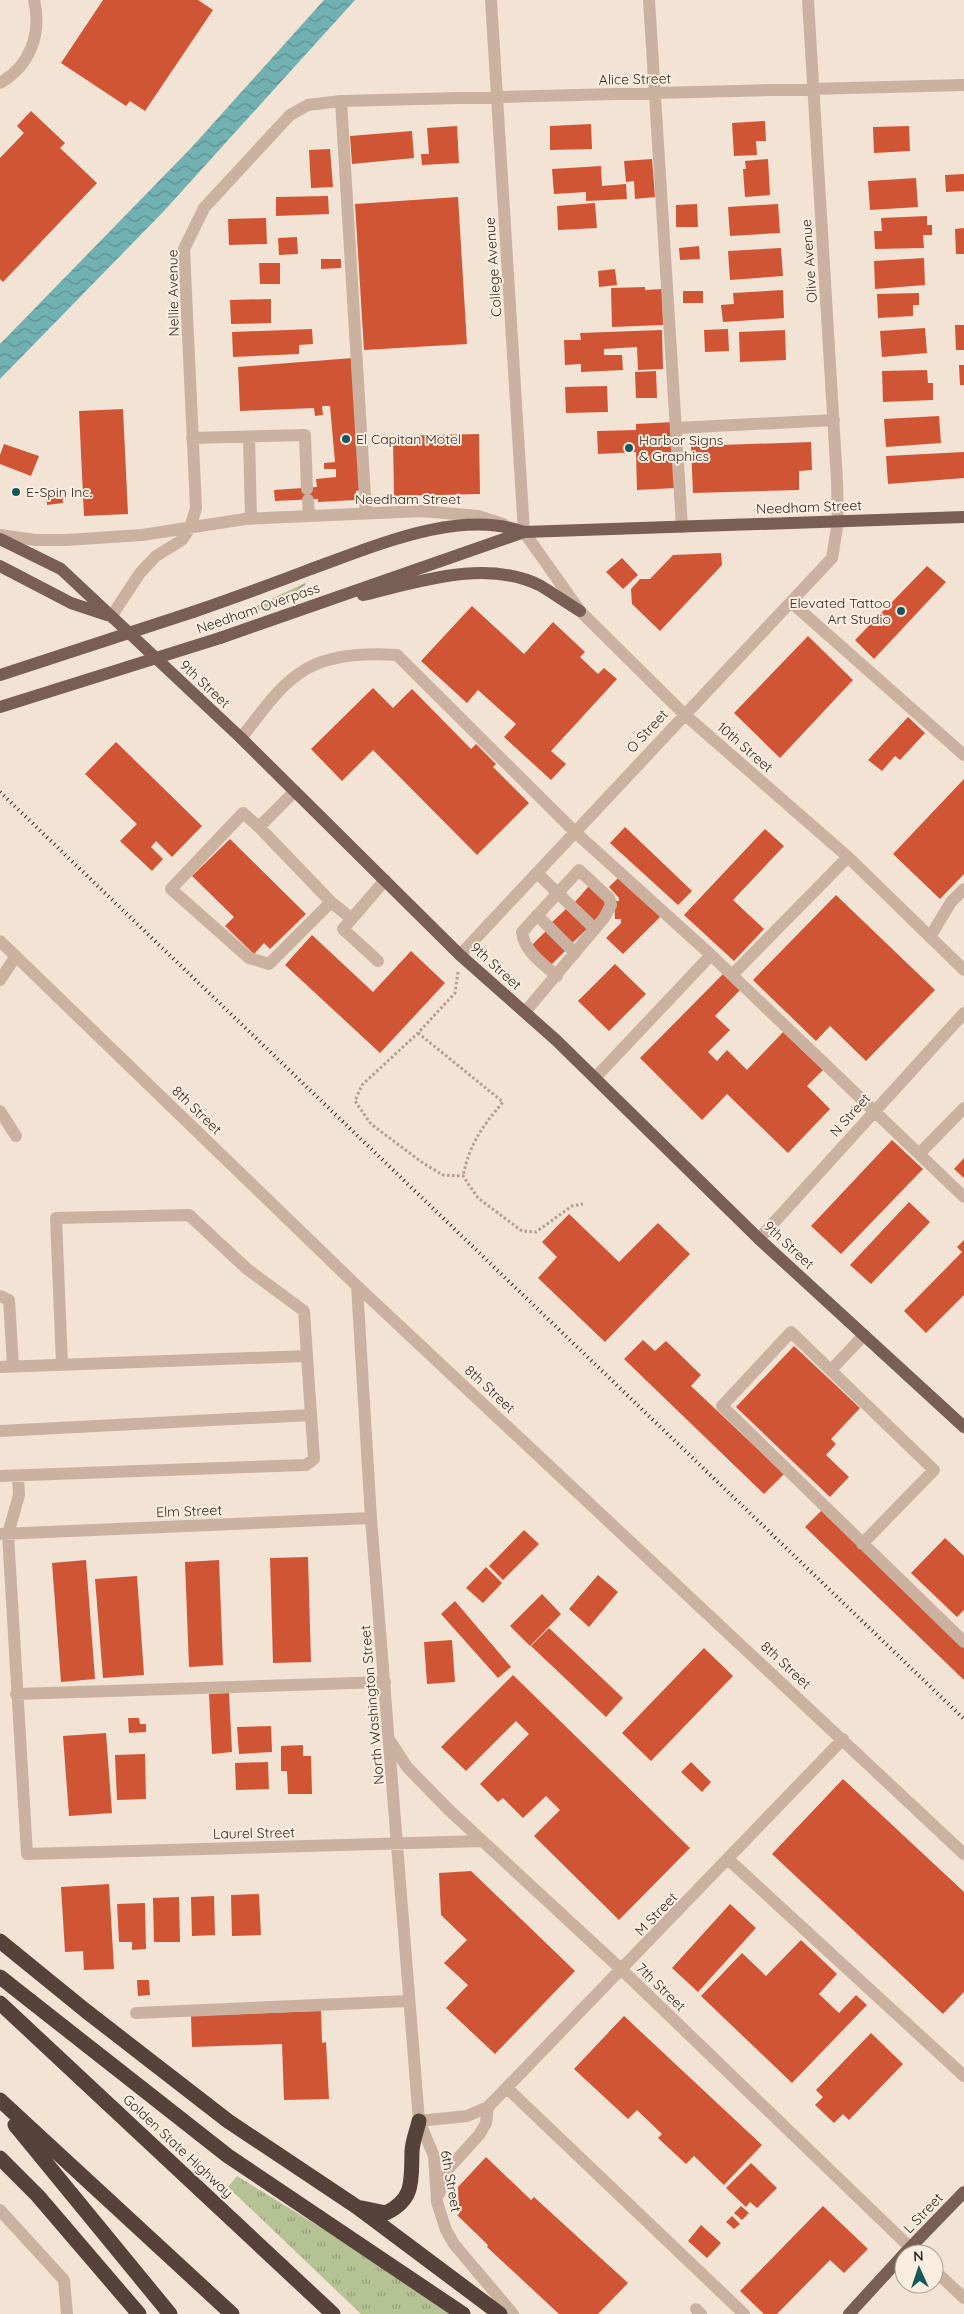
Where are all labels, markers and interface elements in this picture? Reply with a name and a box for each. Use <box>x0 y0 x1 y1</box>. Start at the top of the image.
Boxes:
street label: Alice Street <box>599 69 672 89</box>
street label: College Avenue <box>481 217 505 317</box>
street label: Olive Avenue <box>797 218 821 303</box>
street label: Nellie Avenue <box>163 249 183 337</box>
place label: El Capitan Motel <box>356 430 461 448</box>
place label: Harbor Signs & Graphics <box>639 431 723 465</box>
marker: El Capitan Motel <box>340 433 352 445</box>
marker: Harbor Signs & Graphics <box>623 442 635 454</box>
place label: E-Spin Inc. <box>26 483 92 501</box>
marker: E-Spin Inc. <box>10 486 22 498</box>
street label: Needham Street <box>355 490 461 508</box>
street label: Needham Street <box>756 496 862 518</box>
street label: Needham Overpass <box>194 578 322 638</box>
place label: Elevated Tattoo Art Studio <box>790 594 891 628</box>
marker: Elevated Tattoo Art Studio <box>895 605 907 617</box>
street label: 9th Street <box>176 656 234 712</box>
street label: O Street <box>622 705 672 756</box>
street label: 10th Street <box>713 718 777 776</box>
street label: 9th Street <box>467 938 525 994</box>
street label: 8th Street <box>168 1082 226 1138</box>
street label: N Street <box>826 1089 874 1140</box>
street label: 9th Street <box>760 1217 818 1273</box>
street label: 8th Street <box>461 1361 519 1417</box>
street label: Elm Street <box>156 1501 223 1521</box>
street label: North Washington Street <box>356 1624 388 1786</box>
street label: 8th Street <box>757 1637 815 1693</box>
street label: Laurel Street <box>213 1823 295 1843</box>
street label: M Street <box>631 1888 681 1940</box>
street label: 7th Street <box>632 1959 690 2015</box>
street label: Golden State Highway <box>119 2090 237 2202</box>
street label: 6th Street <box>437 2149 465 2213</box>
street label: L Street <box>899 2189 947 2237</box>
north arrow <box>894 2244 944 2294</box>
text: N <box>913 2247 924 2265</box>

